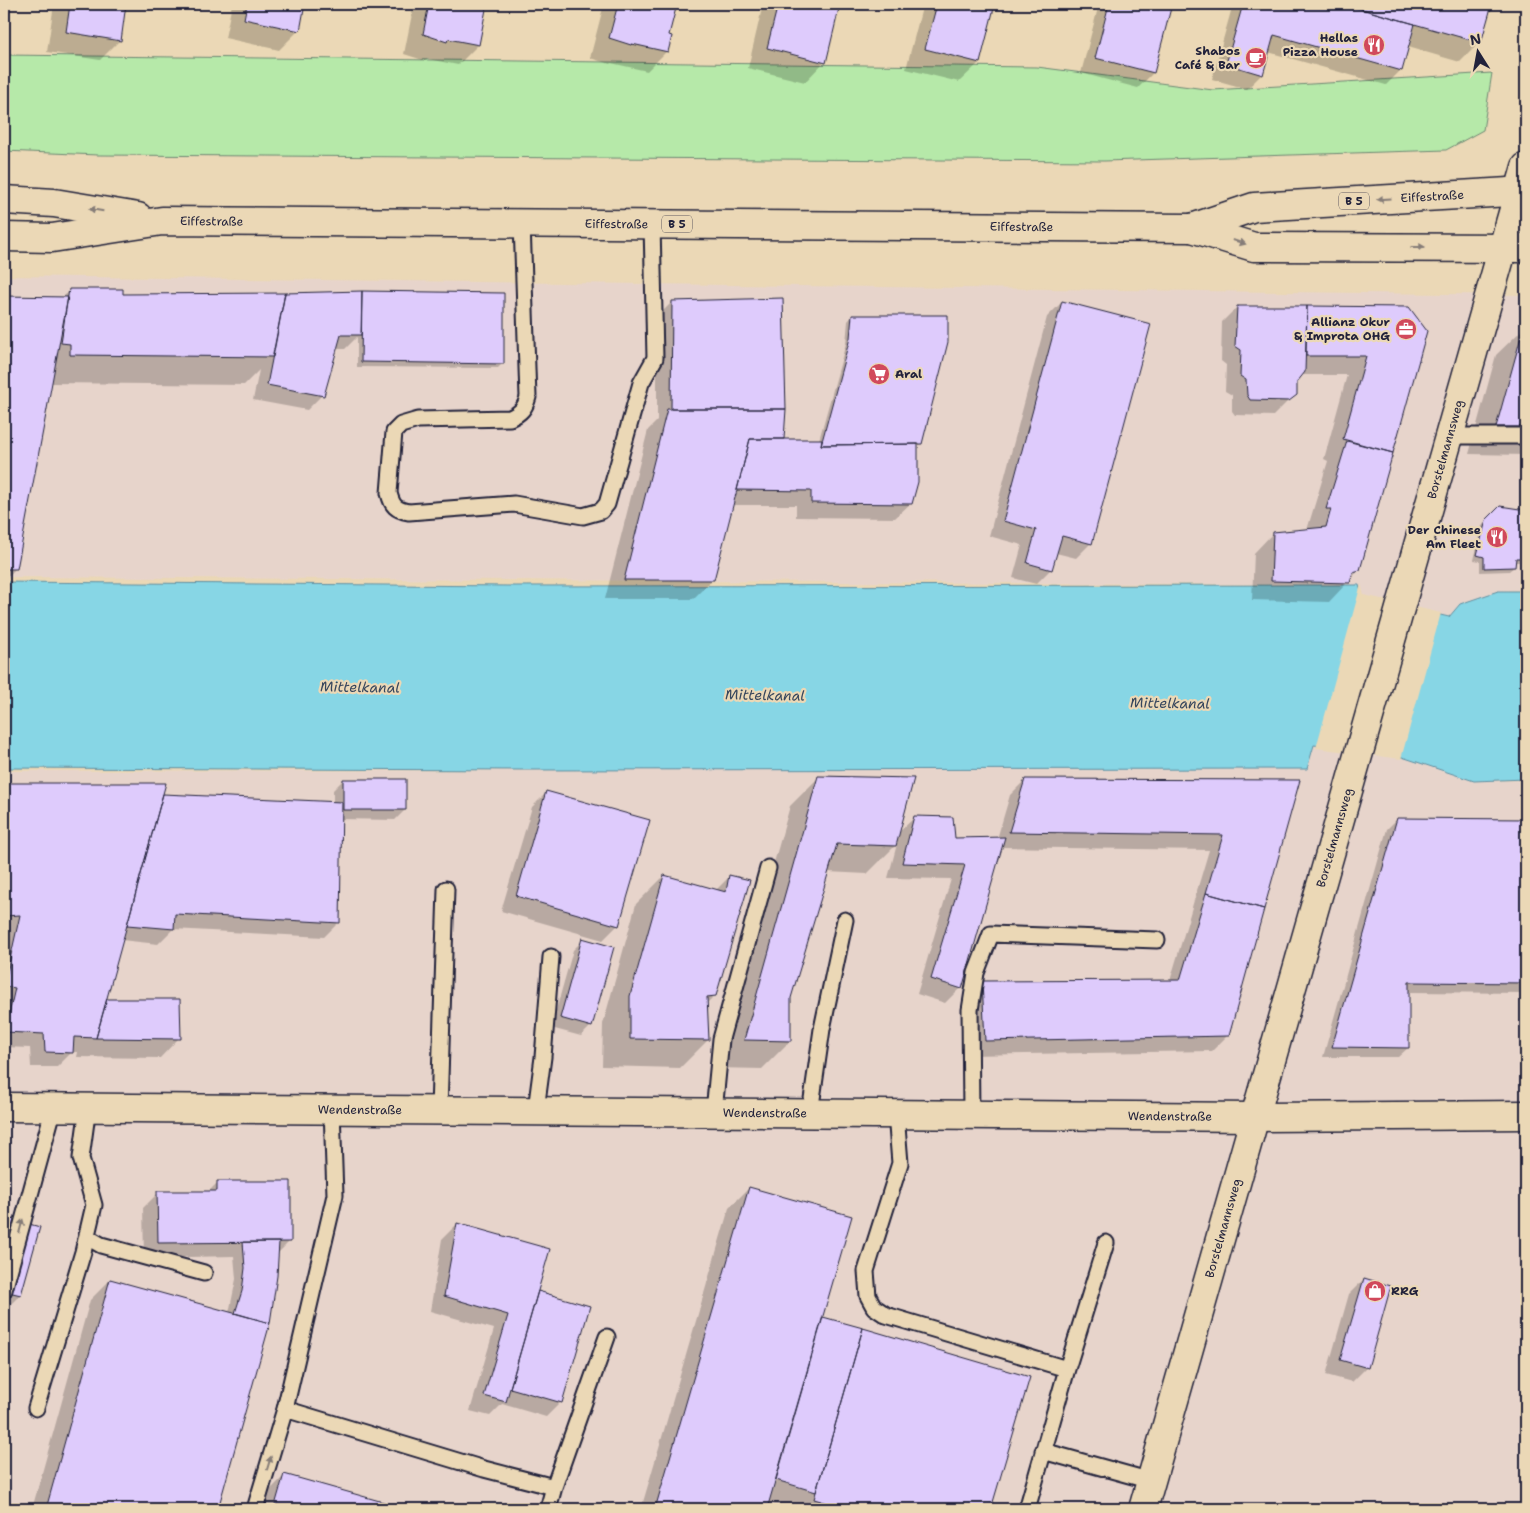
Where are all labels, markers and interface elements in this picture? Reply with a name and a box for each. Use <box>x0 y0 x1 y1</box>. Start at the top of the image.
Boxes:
north arrow <box>1452 28 1502 78</box>
text: N <box>1468 29 1483 49</box>
place label: Hellas Pizza House <box>1283 30 1358 60</box>
restaurant icon: Hellas Pizza House <box>1362 33 1386 57</box>
place label: Shabos Café & Bar <box>1175 43 1241 73</box>
cafe icon: Shabos Café & Bar <box>1244 46 1268 70</box>
street label: Eiffestraße <box>1400 187 1465 206</box>
road number: B 5 <box>1339 192 1369 210</box>
one-way arrow <box>1376 195 1392 203</box>
one-way arrow <box>88 206 104 214</box>
street label: Eiffestraße <box>180 213 244 230</box>
road number: B 5 <box>662 215 692 232</box>
street label: Eiffestraße <box>585 216 649 232</box>
street label: Eiffestraße <box>990 219 1054 235</box>
one-way arrow <box>1232 239 1247 247</box>
one-way arrow <box>1410 243 1426 251</box>
place label: Allianz Okur & Improta OHG <box>1294 314 1391 344</box>
office icon: Allianz Okur & Improta OHG <box>1394 317 1418 341</box>
supermarket icon: Aral <box>867 362 891 386</box>
place label: Aral <box>895 366 922 382</box>
street label: Borstelmannsweg <box>1424 398 1467 501</box>
place label: Der Chinese Am Fleet <box>1408 522 1481 552</box>
restaurant icon: Der Chinese Am Fleet <box>1485 525 1509 549</box>
water label: Mittelkanal <box>320 677 400 697</box>
water label: Mittelkanal <box>725 685 805 705</box>
water label: Mittelkanal <box>1130 693 1210 713</box>
street label: Borstelmannsweg <box>1313 786 1356 889</box>
street label: Wendenstraße <box>318 1102 402 1118</box>
street label: Wendenstraße <box>723 1105 807 1121</box>
street label: Wendenstraße <box>1128 1108 1212 1125</box>
street label: Borstelmannsweg <box>1201 1177 1245 1280</box>
one-way arrow <box>17 1219 25 1234</box>
shop icon: RRG <box>1363 1279 1387 1303</box>
place label: RRG <box>1391 1283 1419 1299</box>
one-way arrow <box>265 1455 273 1470</box>

